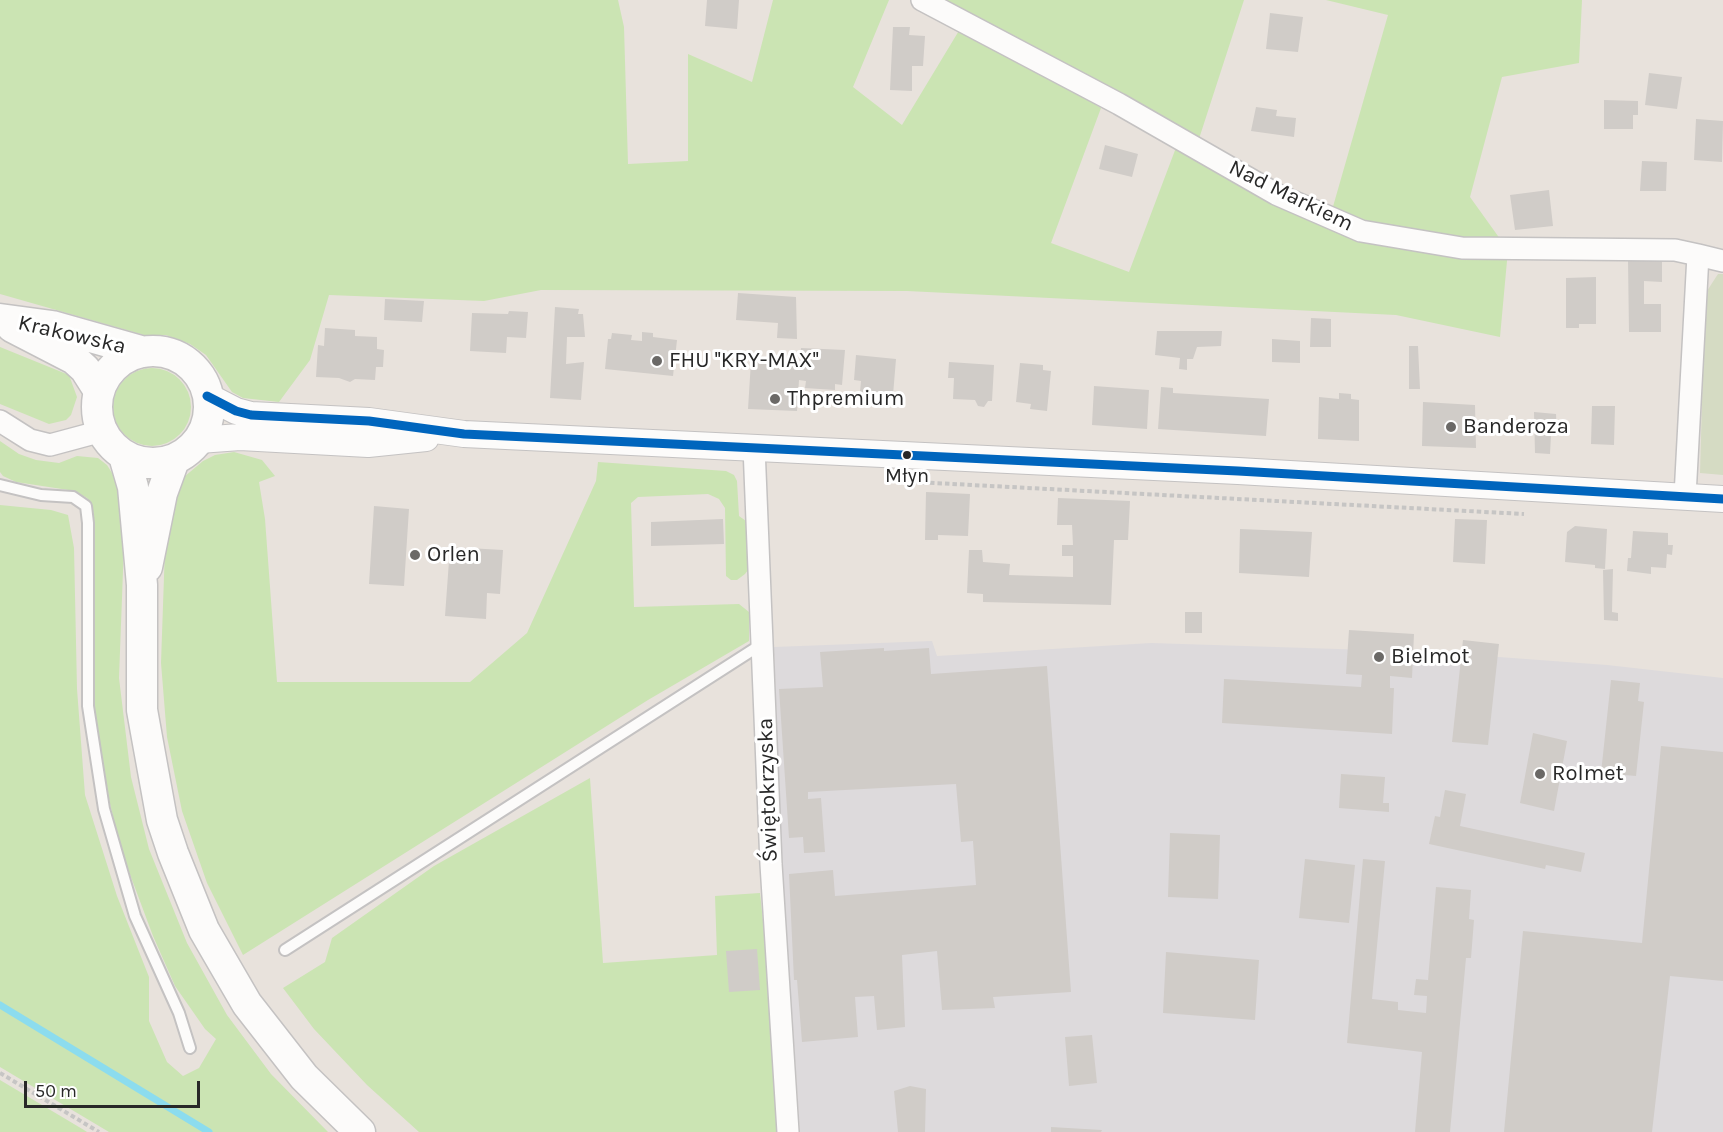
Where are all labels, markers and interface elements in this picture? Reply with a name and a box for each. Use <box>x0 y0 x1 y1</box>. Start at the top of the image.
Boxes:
street label: Nad Markiem <box>1225 155 1357 237</box>
street label: Krakowska <box>16 310 128 360</box>
place label: FHU ''KRY-MAX'' <box>669 348 819 374</box>
marker: FHU ''KRY-MAX'' <box>650 354 664 368</box>
place label: Thpremium <box>787 386 904 412</box>
marker: Thpremium <box>768 392 782 406</box>
place label: Banderoza <box>1463 414 1569 440</box>
marker: Banderoza <box>1444 420 1458 434</box>
marker: Młyn <box>901 449 913 461</box>
place label: Młyn <box>885 464 929 488</box>
place label: Orlen <box>427 542 480 568</box>
marker: Orlen <box>408 548 422 562</box>
place label: Bielmot <box>1391 644 1470 670</box>
marker: Bielmot <box>1372 650 1386 664</box>
street label: Świętokrzyska <box>752 717 784 863</box>
place label: Rolmet <box>1552 761 1624 787</box>
marker: Rolmet <box>1533 767 1547 781</box>
scale bar <box>27 1069 202 1107</box>
text: 50 m <box>35 1080 77 1102</box>

